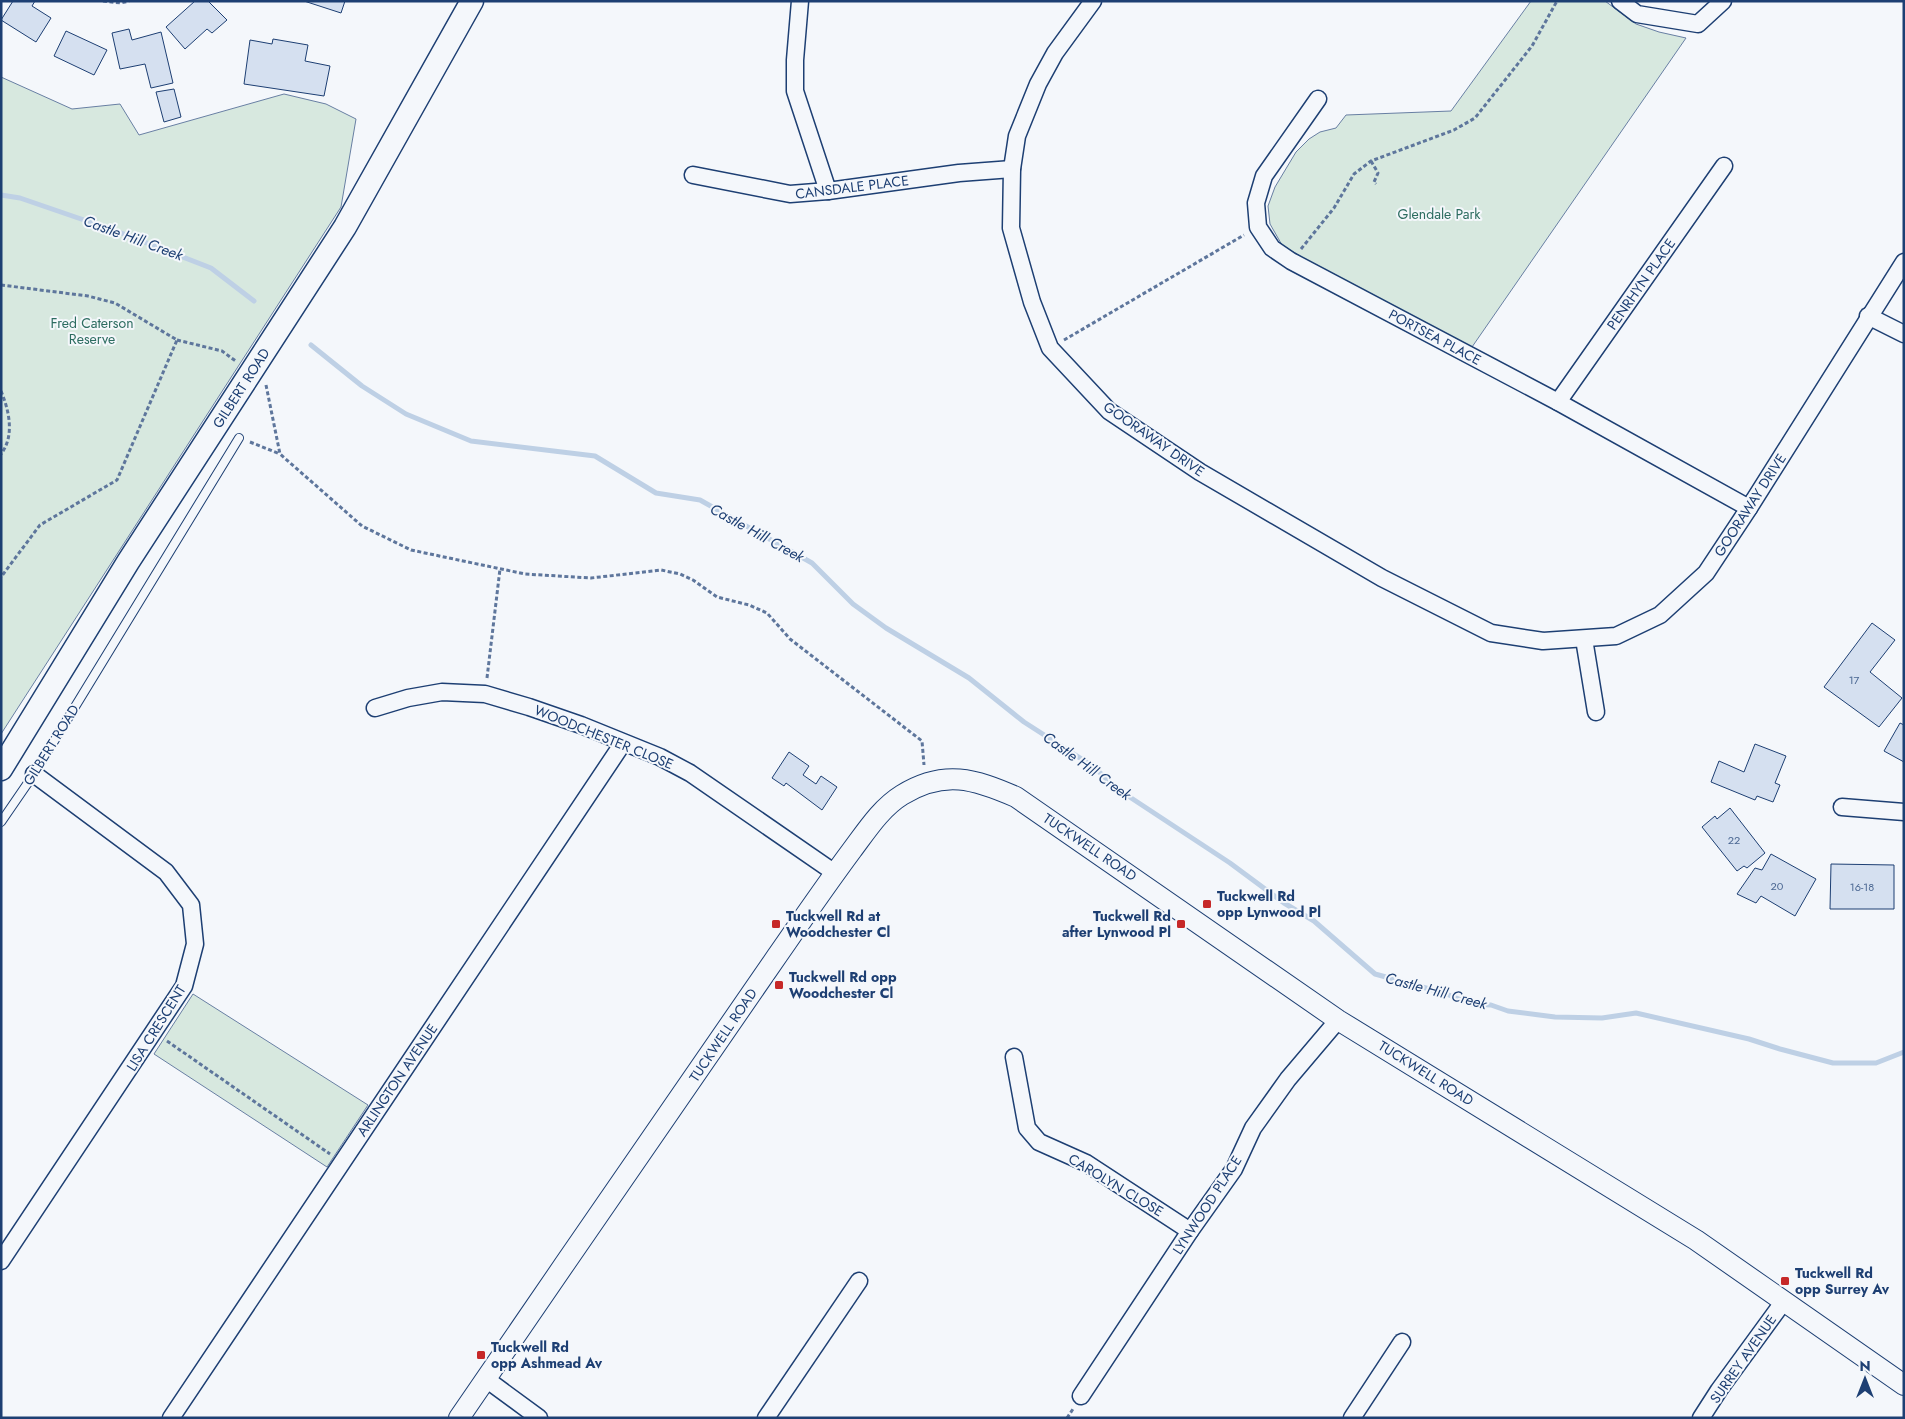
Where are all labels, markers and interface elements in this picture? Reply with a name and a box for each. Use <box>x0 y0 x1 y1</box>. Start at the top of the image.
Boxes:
street label: CANSDALE PLACE <box>794 170 910 204</box>
park label: Glendale Park <box>1398 204 1481 224</box>
water label: Castle Hill Creek <box>80 210 186 266</box>
street label: PENRHYN PLACE <box>1602 234 1680 334</box>
street label: PORTSEA PLACE <box>1385 304 1485 370</box>
park label: Fred Caterson Reserve <box>50 313 134 349</box>
street label: GILBERT ROAD <box>208 344 274 432</box>
street label: GOORAWAY DRIVE <box>1099 397 1209 481</box>
street label: GOORAWAY DRIVE <box>1709 450 1791 560</box>
water label: Castle Hill Creek <box>706 498 809 568</box>
house number: 17 <box>1849 672 1860 688</box>
street label: WOODCHESTER CLOSE <box>531 700 677 774</box>
street label: GILBERT ROAD <box>18 701 84 789</box>
water label: Castle Hill Creek <box>1038 726 1136 806</box>
street label: TUCKWELL ROAD <box>1039 808 1141 886</box>
house number: 22 <box>1728 832 1740 848</box>
house number: 20 <box>1771 878 1784 894</box>
house number: 16-18 <box>1850 879 1874 895</box>
place label: Tuckwell Rd opp Lynwood Pl <box>1217 886 1321 922</box>
marker: Tuckwell Rd opp Lynwood Pl <box>1201 898 1213 910</box>
place label: Tuckwell Rd at Woodchester Cl <box>786 906 890 942</box>
place label: Tuckwell Rd after Lynwood Pl <box>1062 906 1171 942</box>
marker: Tuckwell Rd at Woodchester Cl <box>770 918 782 930</box>
marker: Tuckwell Rd after Lynwood Pl <box>1175 918 1187 930</box>
place label: Tuckwell Rd opp Woodchester Cl <box>789 967 897 1003</box>
water label: Castle Hill Creek <box>1383 967 1490 1015</box>
marker: Tuckwell Rd opp Woodchester Cl <box>773 979 785 991</box>
street label: LISA CRESCENT <box>121 981 191 1075</box>
street label: TUCKWELL ROAD <box>684 984 762 1086</box>
street label: ARLINGTON AVENUE <box>352 1020 442 1140</box>
street label: TUCKWELL ROAD <box>1375 1036 1477 1110</box>
street label: CAROLYN CLOSE <box>1065 1149 1167 1221</box>
street label: LYNWOOD PLACE <box>1168 1152 1246 1258</box>
place label: Tuckwell Rd opp Surrey Av <box>1795 1263 1890 1299</box>
marker: Tuckwell Rd opp Surrey Av <box>1779 1275 1791 1287</box>
street label: SURREY AVENUE <box>1705 1311 1781 1407</box>
place label: Tuckwell Rd opp Ashmead Av <box>491 1337 603 1373</box>
marker: Tuckwell Rd opp Ashmead Av <box>475 1349 487 1361</box>
north arrow <box>1840 1354 1890 1404</box>
text: N <box>1859 1356 1871 1376</box>

